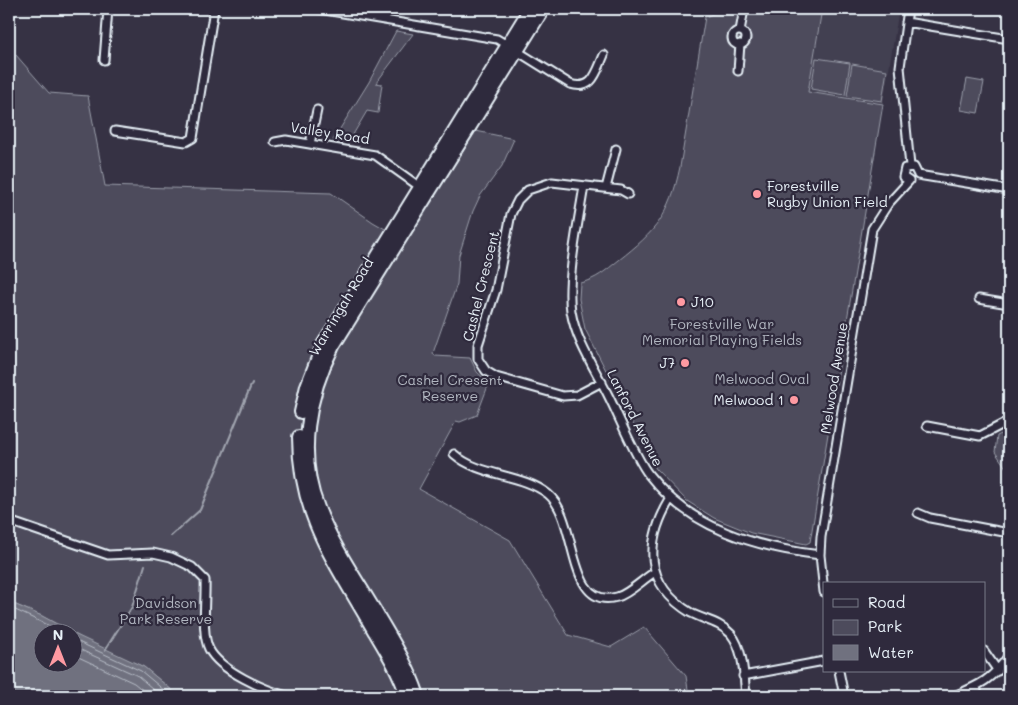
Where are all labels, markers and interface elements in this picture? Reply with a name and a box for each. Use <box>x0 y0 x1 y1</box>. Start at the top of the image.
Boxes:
street label: Valley Road <box>289 117 371 148</box>
place label: Forestville Rugby Union Field <box>767 176 888 211</box>
marker: Forestville Rugby Union Field <box>751 188 763 200</box>
street label: Cashel Crescent <box>458 229 503 343</box>
street label: Warringah Road <box>304 254 377 359</box>
place label: J10 <box>691 292 714 311</box>
marker: J10 <box>675 296 687 308</box>
park label: Forestville War Memorial Playing Fields <box>642 314 802 349</box>
street label: Melwood Avenue <box>815 321 852 435</box>
place label: J7 <box>660 353 675 372</box>
marker: J7 <box>679 357 691 369</box>
street label: Lanford Avenue <box>603 366 668 469</box>
park label: Melwood Oval <box>715 369 809 388</box>
park label: Cashel Cresent Reserve <box>397 370 503 405</box>
place label: Melwood 1 <box>714 390 784 409</box>
marker: Melwood 1 <box>788 394 800 406</box>
legend <box>823 582 986 672</box>
text: Road <box>868 592 905 612</box>
park label: Davidson Park Reserve <box>120 593 212 628</box>
text: Park <box>868 616 902 636</box>
north arrow <box>32 622 82 672</box>
text: N <box>53 625 63 644</box>
text: Water <box>868 642 914 662</box>

